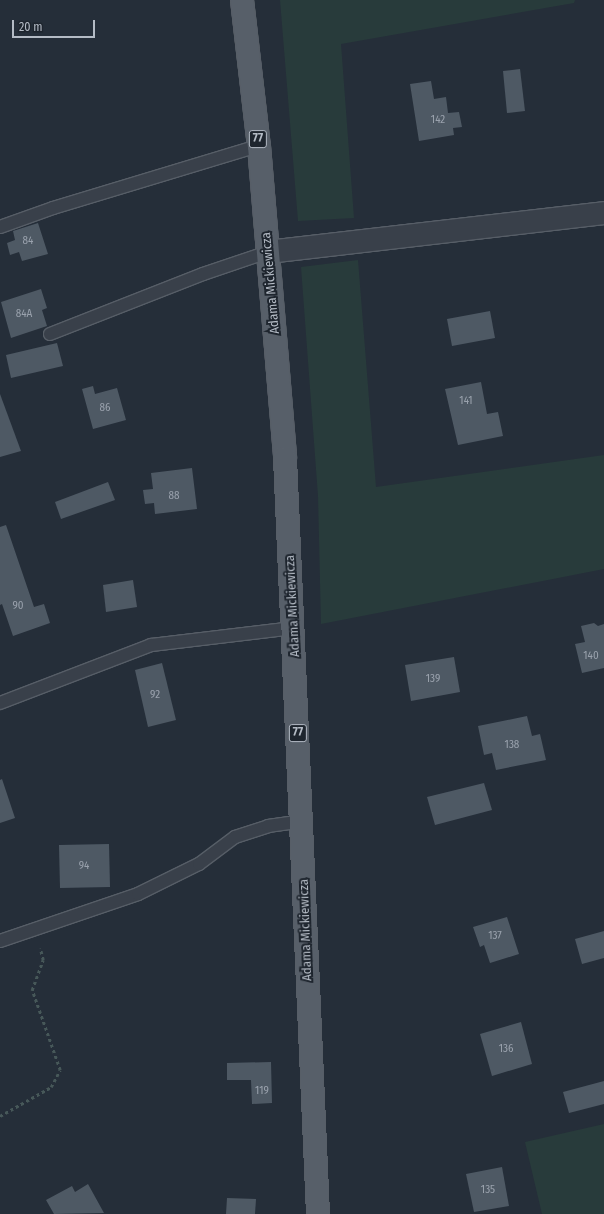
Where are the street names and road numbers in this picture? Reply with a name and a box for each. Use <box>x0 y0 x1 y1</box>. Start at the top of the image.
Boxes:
road number: 77 <box>248 129 268 149</box>
street label: Adama Mickiewicza <box>259 231 283 335</box>
street label: Adama Mickiewicza <box>283 555 303 657</box>
road number: 77 <box>288 723 308 743</box>
street label: Adama Mickiewicza <box>296 879 316 981</box>

